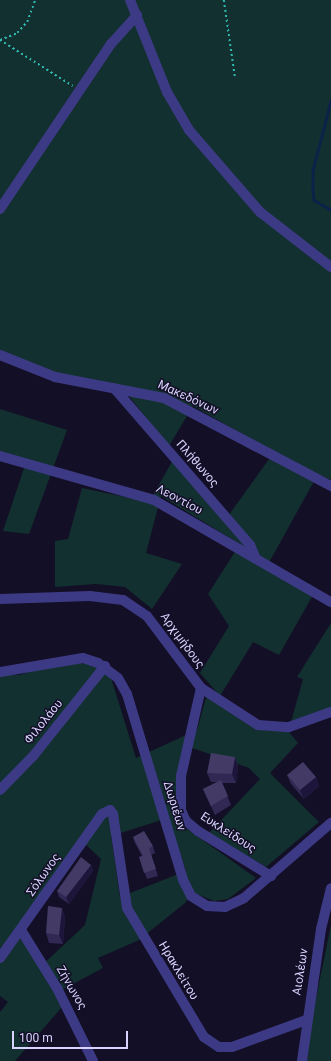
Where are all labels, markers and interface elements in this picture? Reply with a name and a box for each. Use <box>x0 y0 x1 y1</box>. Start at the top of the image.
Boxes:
street label: Μακεδόνων <box>155 378 221 418</box>
street label: Πλήθωνος <box>173 438 221 490</box>
street label: Λεοντίου <box>153 482 205 518</box>
street label: Αρχιμήδους <box>157 610 207 672</box>
street label: Φιλολάου <box>22 697 66 747</box>
street label: Δωριέων <box>160 779 188 833</box>
street label: Ευκλείδους <box>197 810 259 856</box>
street label: Σόλωνος <box>24 851 64 899</box>
street label: Ηρακλείτου <box>155 939 201 1003</box>
street label: Αιολέων <box>290 948 312 996</box>
street label: Ζήνωνος <box>53 963 89 1013</box>
scale bar <box>14 1023 130 1049</box>
text: 100 m <box>19 1031 53 1045</box>

